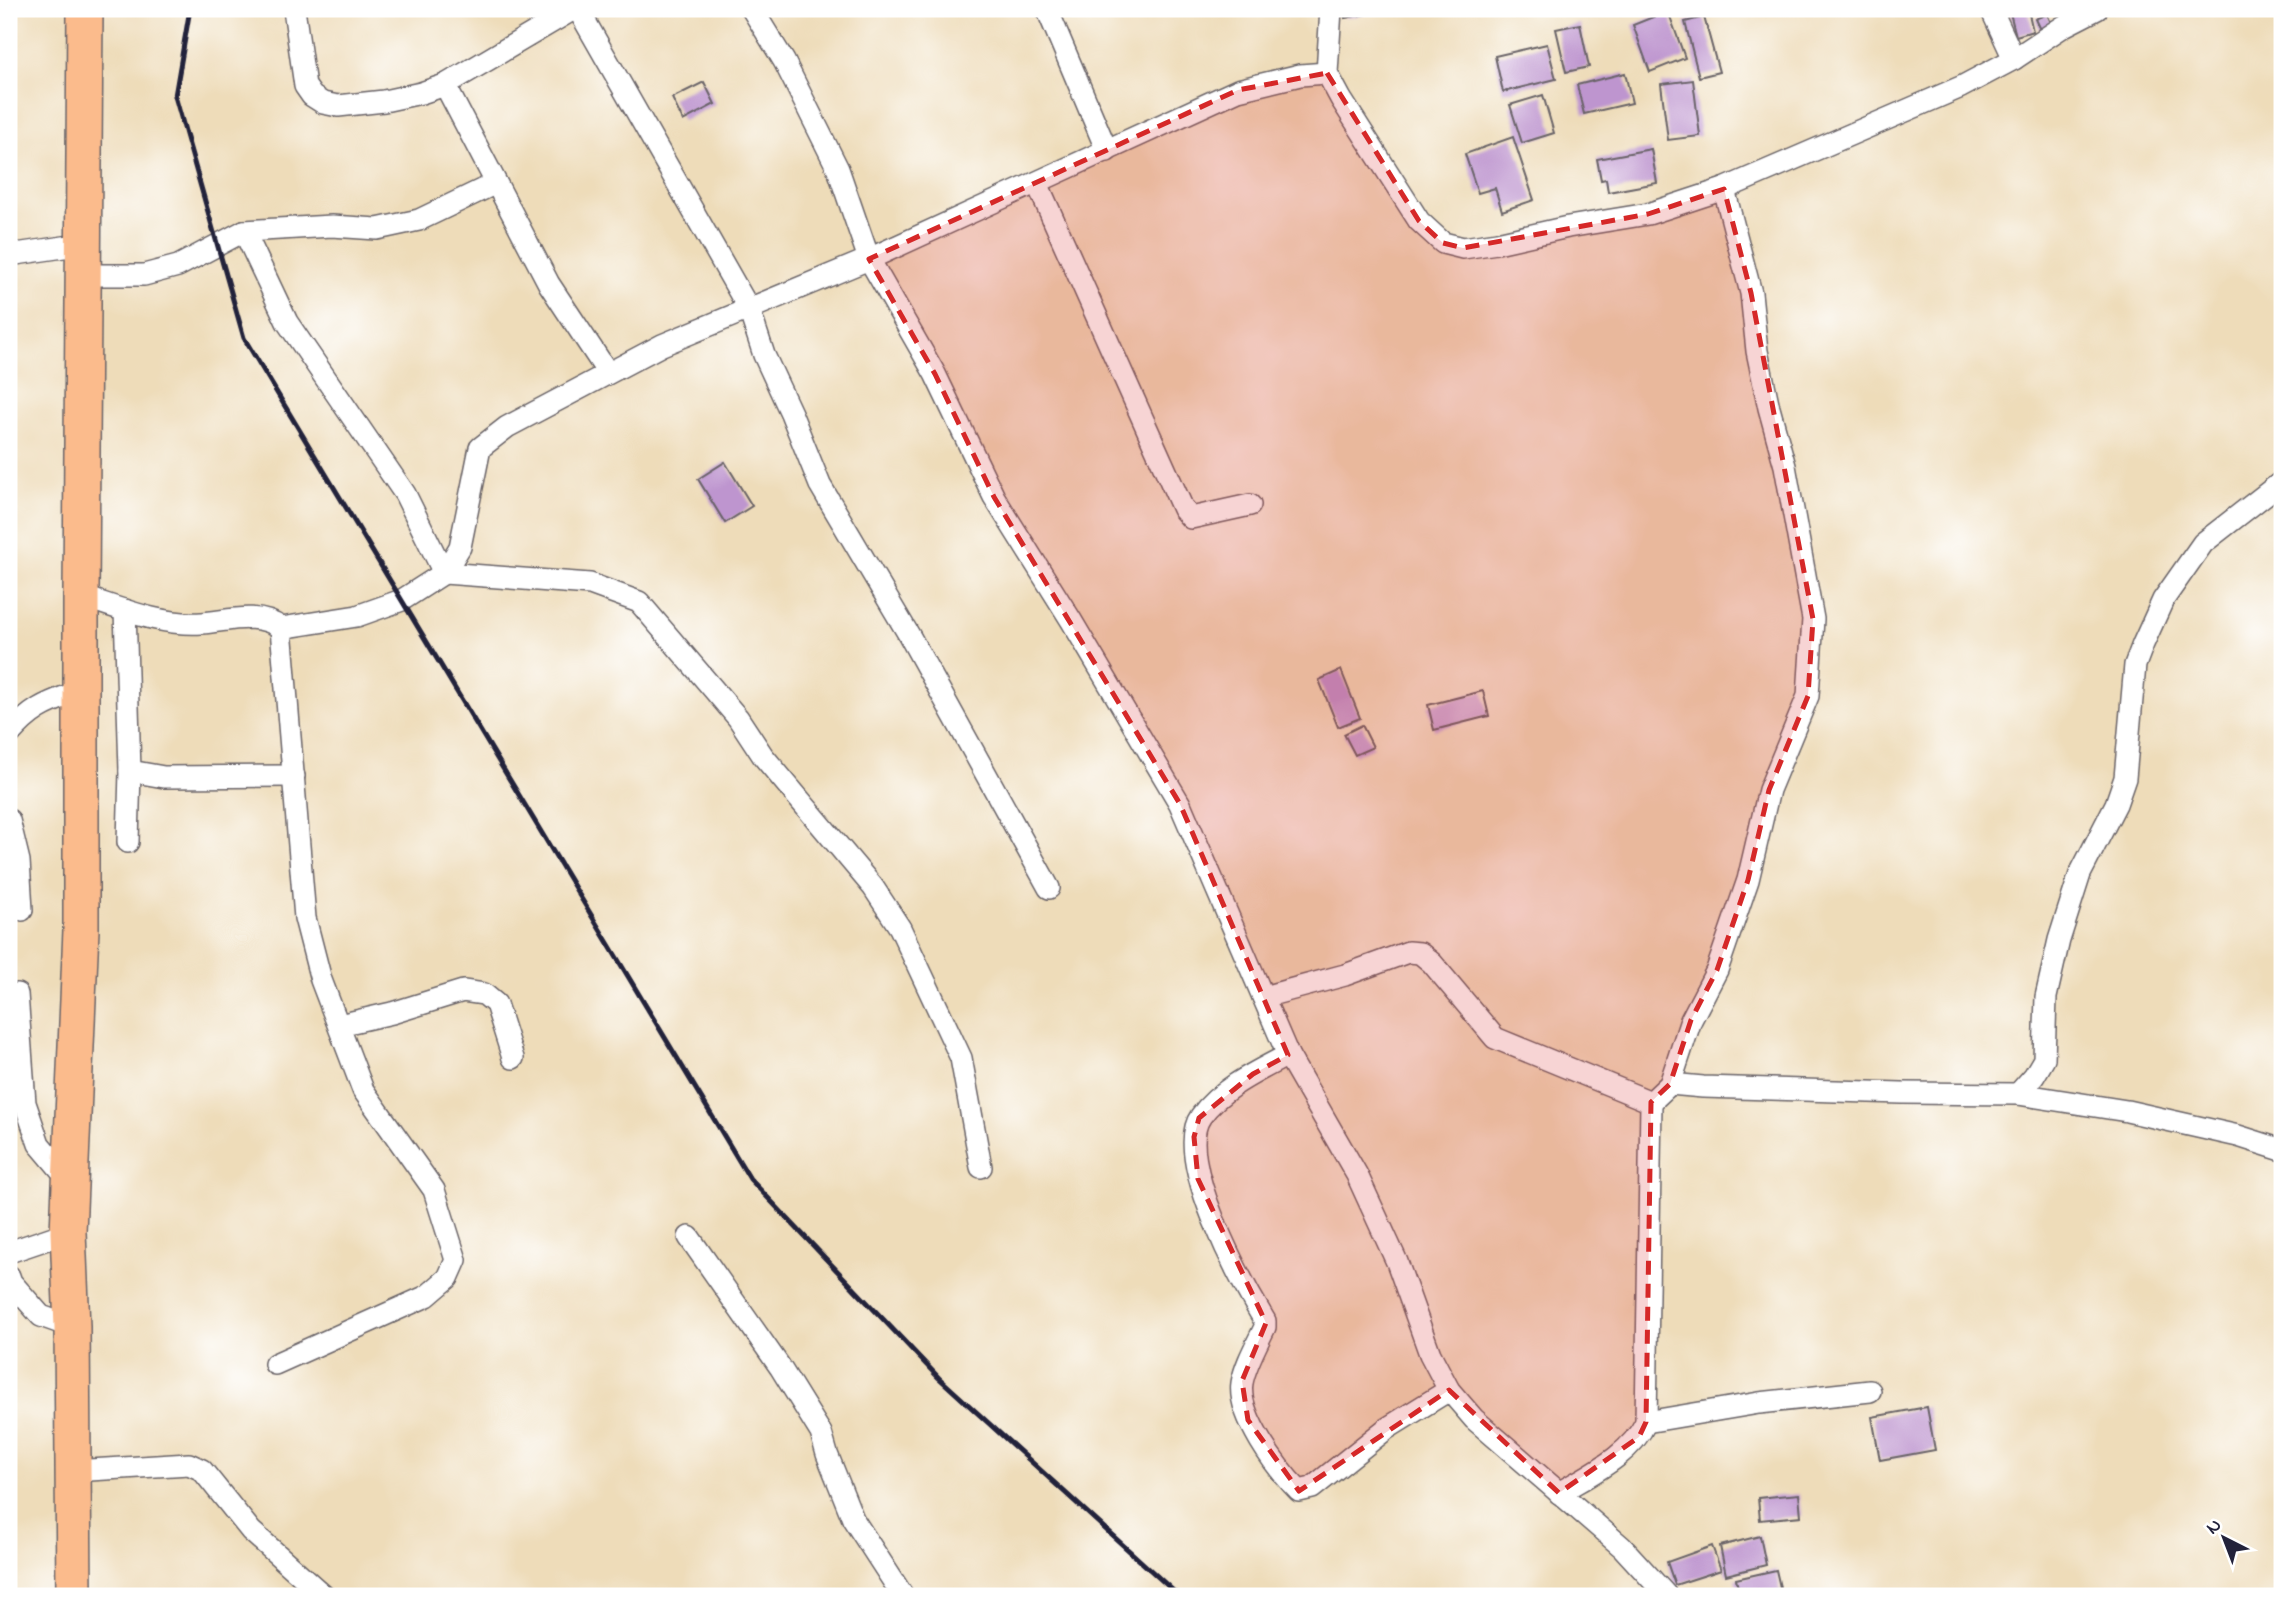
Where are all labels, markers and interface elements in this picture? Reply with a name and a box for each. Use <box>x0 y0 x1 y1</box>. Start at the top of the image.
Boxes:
north arrow <box>2190 1504 2260 1574</box>
text: N <box>2200 1513 2228 1542</box>

